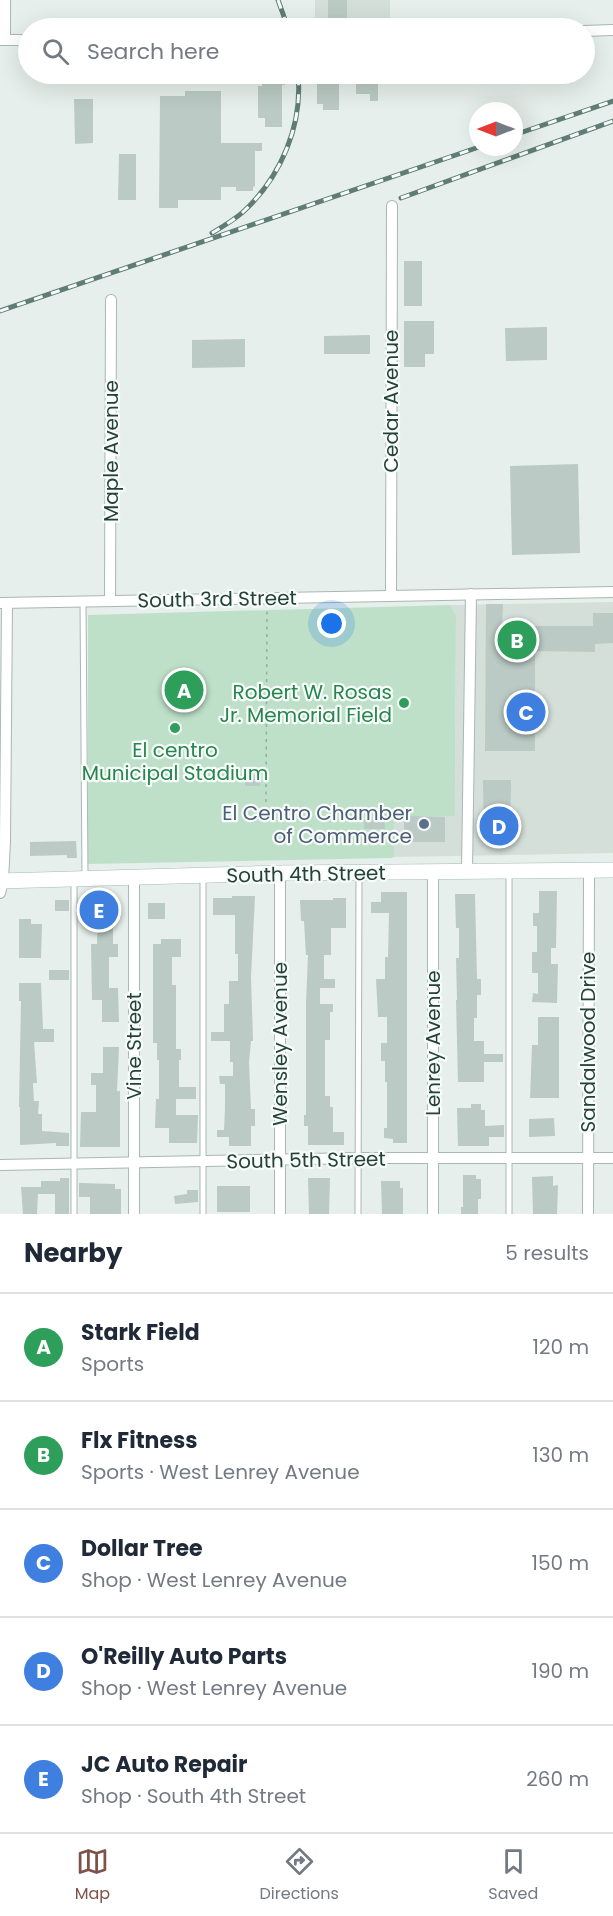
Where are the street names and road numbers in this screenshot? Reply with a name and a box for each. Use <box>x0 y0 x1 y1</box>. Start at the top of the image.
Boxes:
street label: Cedar Avenue <box>377 330 405 472</box>
street label: Maple Avenue <box>97 380 125 522</box>
street label: South 3rd Street <box>137 584 297 614</box>
street label: South 4th Street <box>226 859 386 889</box>
street label: Sandalwood Drive <box>574 951 602 1133</box>
street label: Wensley Avenue <box>266 962 294 1126</box>
street label: Lenrey Avenue <box>419 970 447 1116</box>
street label: Vine Street <box>120 992 148 1100</box>
street label: South 5th Street <box>226 1145 386 1175</box>

